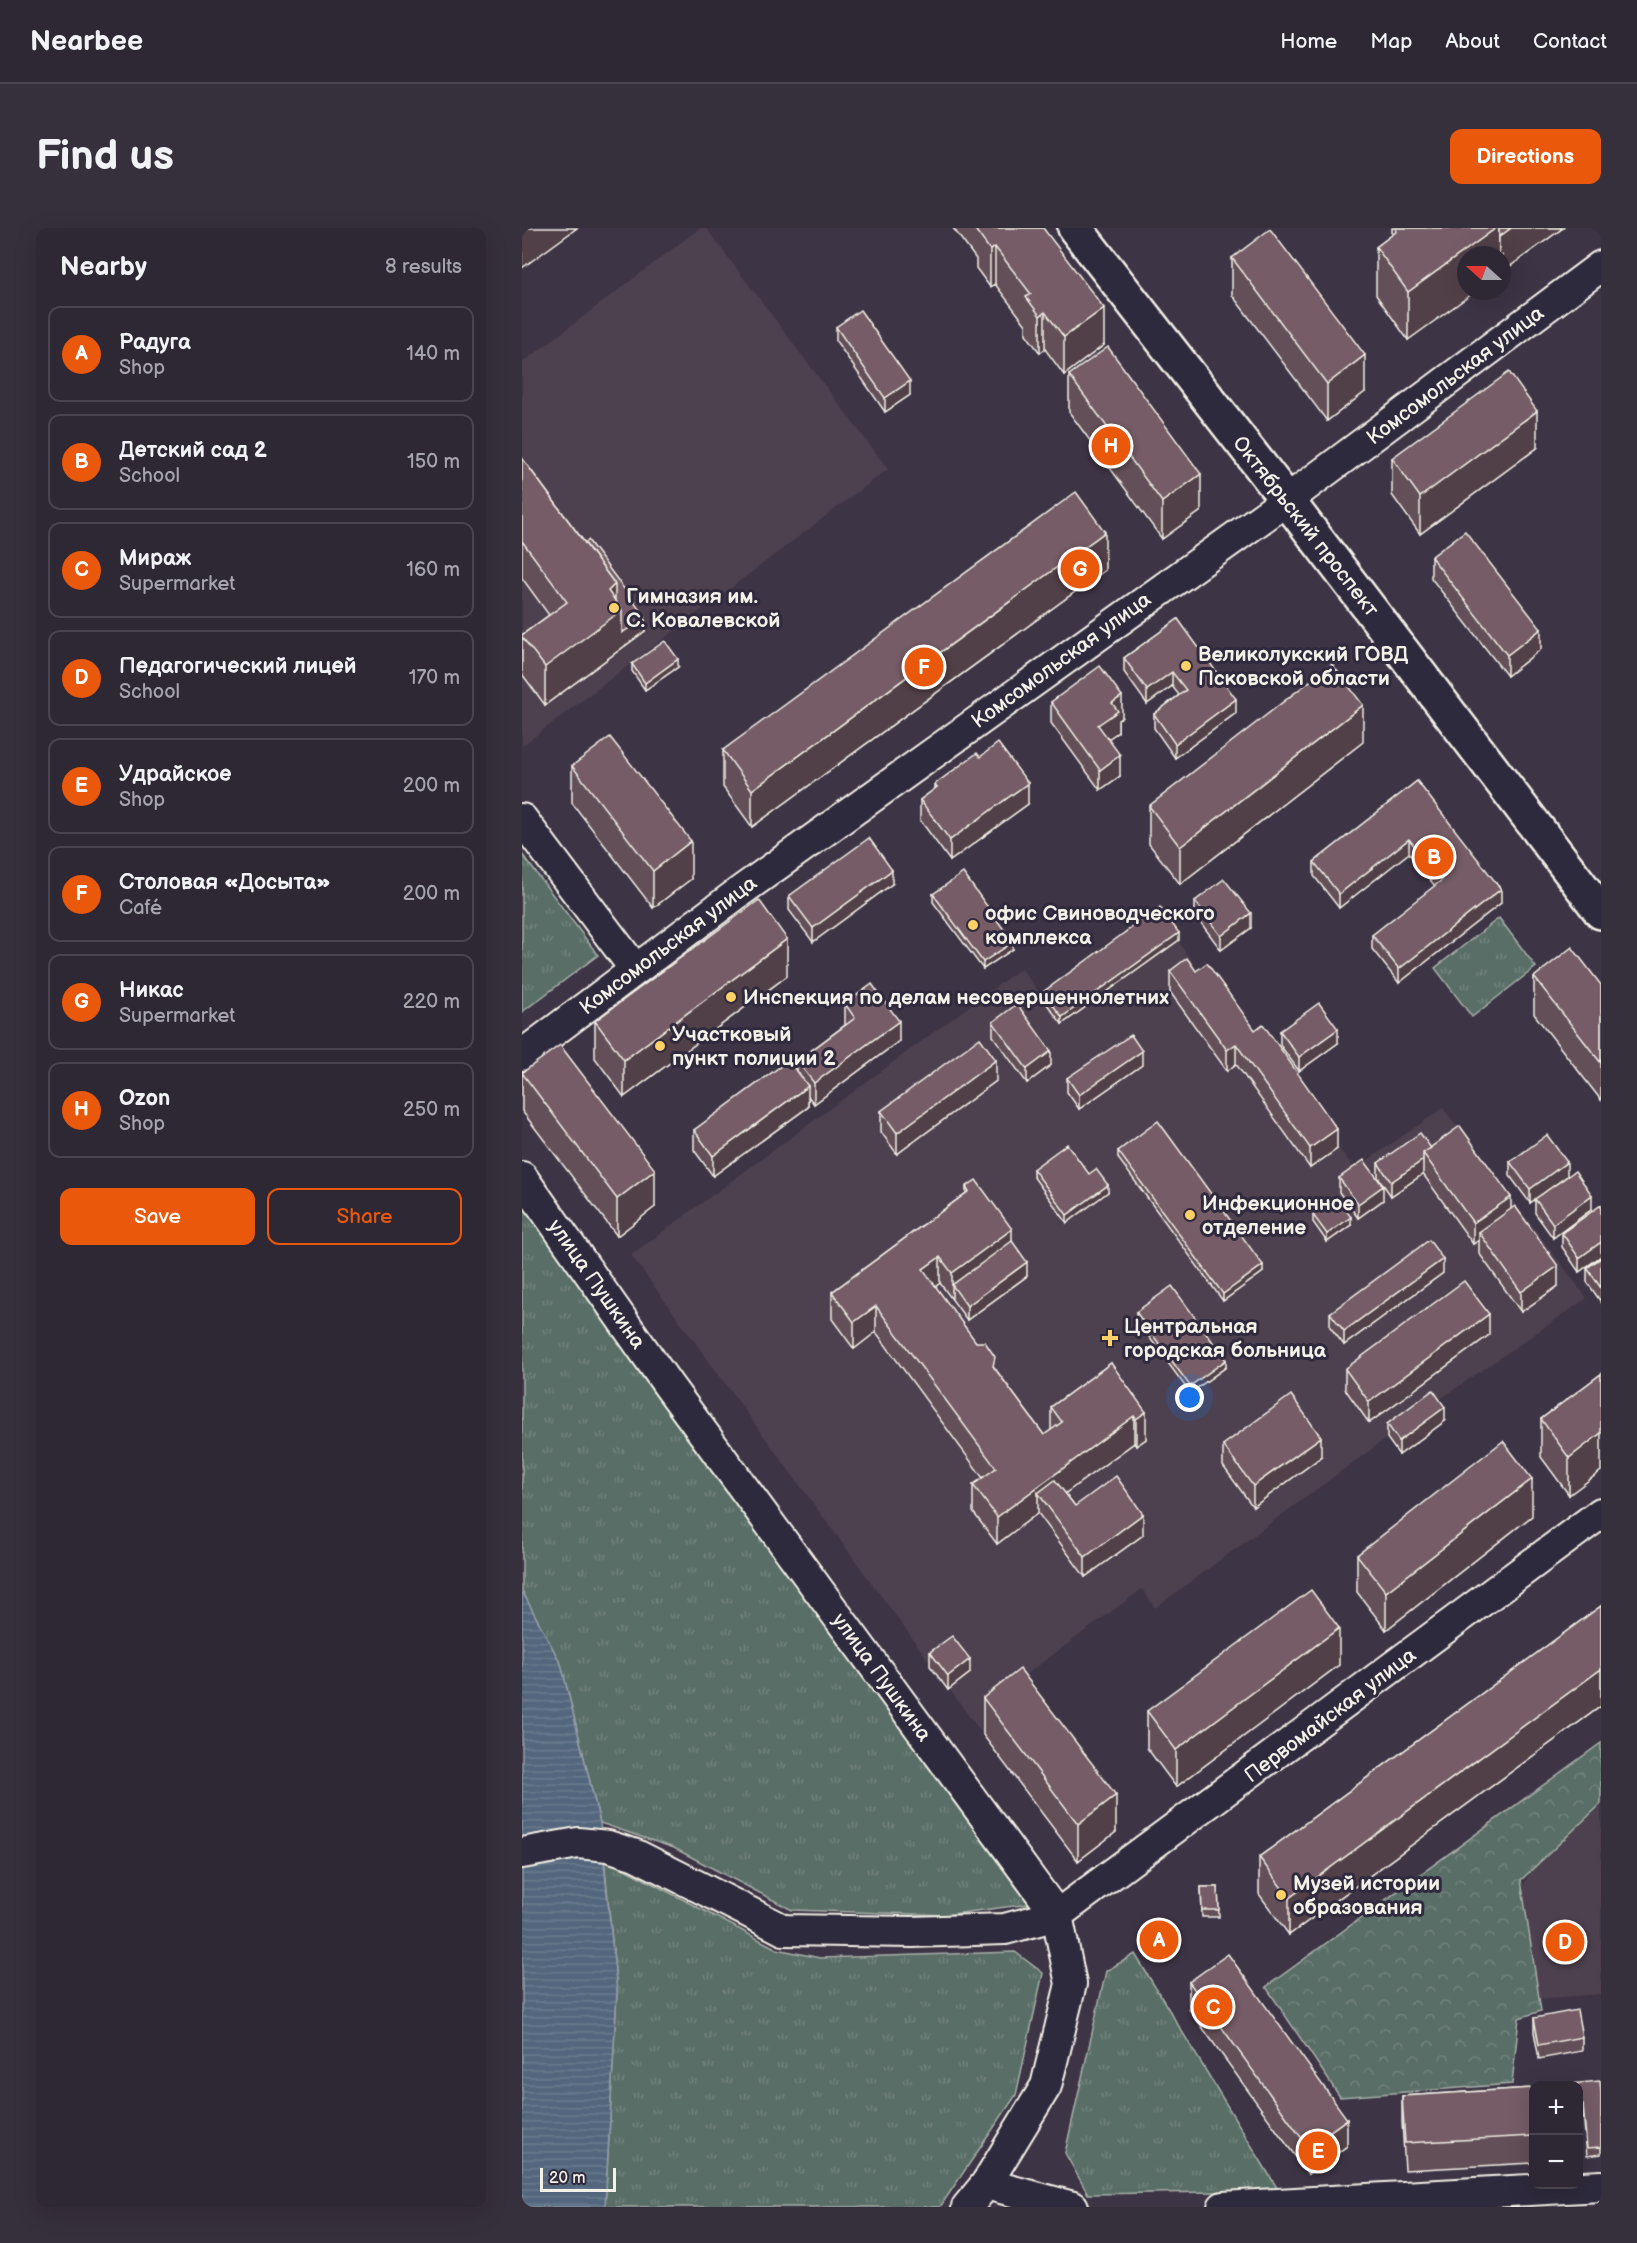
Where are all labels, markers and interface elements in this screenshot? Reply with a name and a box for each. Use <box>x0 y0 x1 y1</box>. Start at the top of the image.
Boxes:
text: Nearbee <box>30 25 143 58</box>
text: Home <box>1280 29 1337 54</box>
text: Map <box>1370 29 1412 54</box>
text: About <box>1445 29 1500 54</box>
text: Contact <box>1533 29 1607 54</box>
button: Directions <box>1450 129 1601 184</box>
text: Find us <box>36 131 174 182</box>
north arrow <box>1457 246 1511 300</box>
text: Nearby <box>60 252 147 283</box>
text: 8 results <box>385 255 462 279</box>
street label: Комсомольская улица <box>1362 300 1549 450</box>
text: Радуга <box>119 329 191 356</box>
text: A <box>75 342 88 366</box>
text: 140 m <box>406 342 460 366</box>
text: Shop <box>119 356 165 380</box>
pin: H <box>1092 424 1130 468</box>
street label: Октябрьский проспект <box>1227 431 1384 622</box>
text: Детский сад 2 <box>119 437 267 464</box>
text: B <box>74 450 89 474</box>
text: 150 m <box>407 450 460 474</box>
text: School <box>119 464 180 488</box>
text: Мираж <box>119 545 191 572</box>
pin: G <box>1060 546 1100 592</box>
text: C <box>74 558 89 582</box>
text: 160 m <box>406 558 460 582</box>
text: Supermarket <box>119 572 235 596</box>
place label: Гимназия им. С. Ковалевской <box>626 584 780 633</box>
street label: Комсомольская улица <box>967 587 1156 734</box>
marker: Гимназия им. С. Ковалевской <box>607 601 621 615</box>
place label: Великолукский ГОВД Псковской области <box>1198 642 1409 691</box>
pin: F <box>904 644 944 690</box>
text: Педагогический лицей <box>119 653 356 680</box>
marker: Великолукский ГОВД Псковской области <box>1179 659 1193 673</box>
text: D <box>75 666 88 690</box>
text: 170 m <box>409 666 460 690</box>
text: School <box>119 680 180 704</box>
text: Удрайское <box>119 761 232 788</box>
text: E <box>75 774 88 798</box>
text: 200 m <box>403 774 460 798</box>
text: Shop <box>119 788 165 812</box>
pin: B <box>1414 834 1454 880</box>
text: Столовая «Досыта» <box>119 869 331 896</box>
street label: Комсомольская улица <box>575 870 762 1020</box>
text: F <box>75 882 88 906</box>
text: 200 m <box>403 882 460 906</box>
text: Café <box>119 896 162 920</box>
place label: офис Свиноводческого комплекса <box>985 901 1215 950</box>
marker: офис Свиноводческого комплекса <box>966 918 980 932</box>
text: Никас <box>119 977 184 1004</box>
place label: Инспекция по делам несовершеннолетних <box>743 985 1169 1010</box>
text: G <box>74 990 89 1014</box>
text: 220 m <box>403 990 460 1014</box>
marker: Инспекция по делам несовершеннолетних <box>724 990 738 1004</box>
text: Supermarket <box>119 1004 235 1028</box>
place label: Участковый пункт полиции 2 <box>672 1022 836 1071</box>
marker: Участковый пункт полиции 2 <box>653 1039 667 1053</box>
text: Ozon <box>119 1085 170 1112</box>
text: H <box>74 1098 89 1122</box>
text: 250 m <box>403 1098 460 1122</box>
text: Shop <box>119 1112 165 1136</box>
button: Save <box>60 1188 255 1245</box>
button: Share <box>267 1188 462 1245</box>
place label: Инфекционное отделение <box>1202 1191 1354 1240</box>
marker: Инфекционное отделение <box>1183 1208 1197 1222</box>
street label: улица Пушкина <box>543 1215 651 1354</box>
place label: Центральная городская больница <box>1124 1314 1327 1363</box>
marker: Центральная городская больница <box>1101 1329 1119 1347</box>
your location <box>1175 1383 1204 1412</box>
street label: улица Пушкина <box>827 1608 937 1747</box>
street label: Первомайская улица <box>1240 1642 1422 1788</box>
place label: Музей истории образования <box>1293 1871 1440 1920</box>
marker: Музей истории образования <box>1274 1888 1288 1902</box>
pin: A <box>1140 1918 1178 1962</box>
pin: D <box>1546 1920 1584 1964</box>
pin: C <box>1194 1984 1232 2030</box>
map controls <box>1529 2081 1583 2189</box>
button: + <box>1529 2081 1583 2135</box>
pin: E <box>1298 2128 1338 2174</box>
button: − <box>1529 2135 1583 2189</box>
scale bar <box>540 2165 616 2192</box>
text: 20 m <box>549 2169 585 2188</box>

